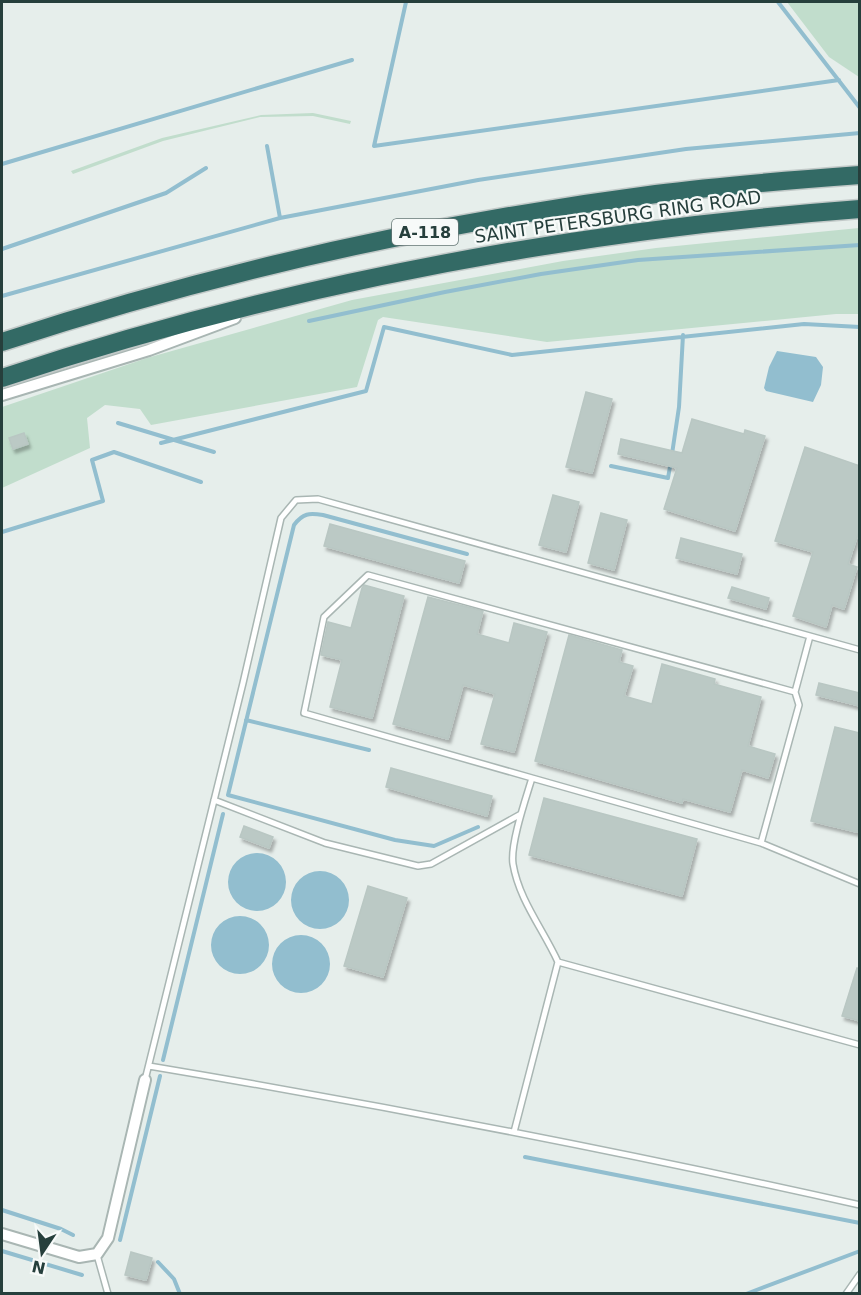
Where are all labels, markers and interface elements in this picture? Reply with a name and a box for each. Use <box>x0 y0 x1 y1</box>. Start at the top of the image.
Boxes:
street label: SAINT PETERSBURG RING ROAD <box>473 186 763 247</box>
road number: А-118 <box>392 219 458 245</box>
north arrow <box>12 1223 72 1283</box>
text: N <box>30 1256 47 1278</box>

